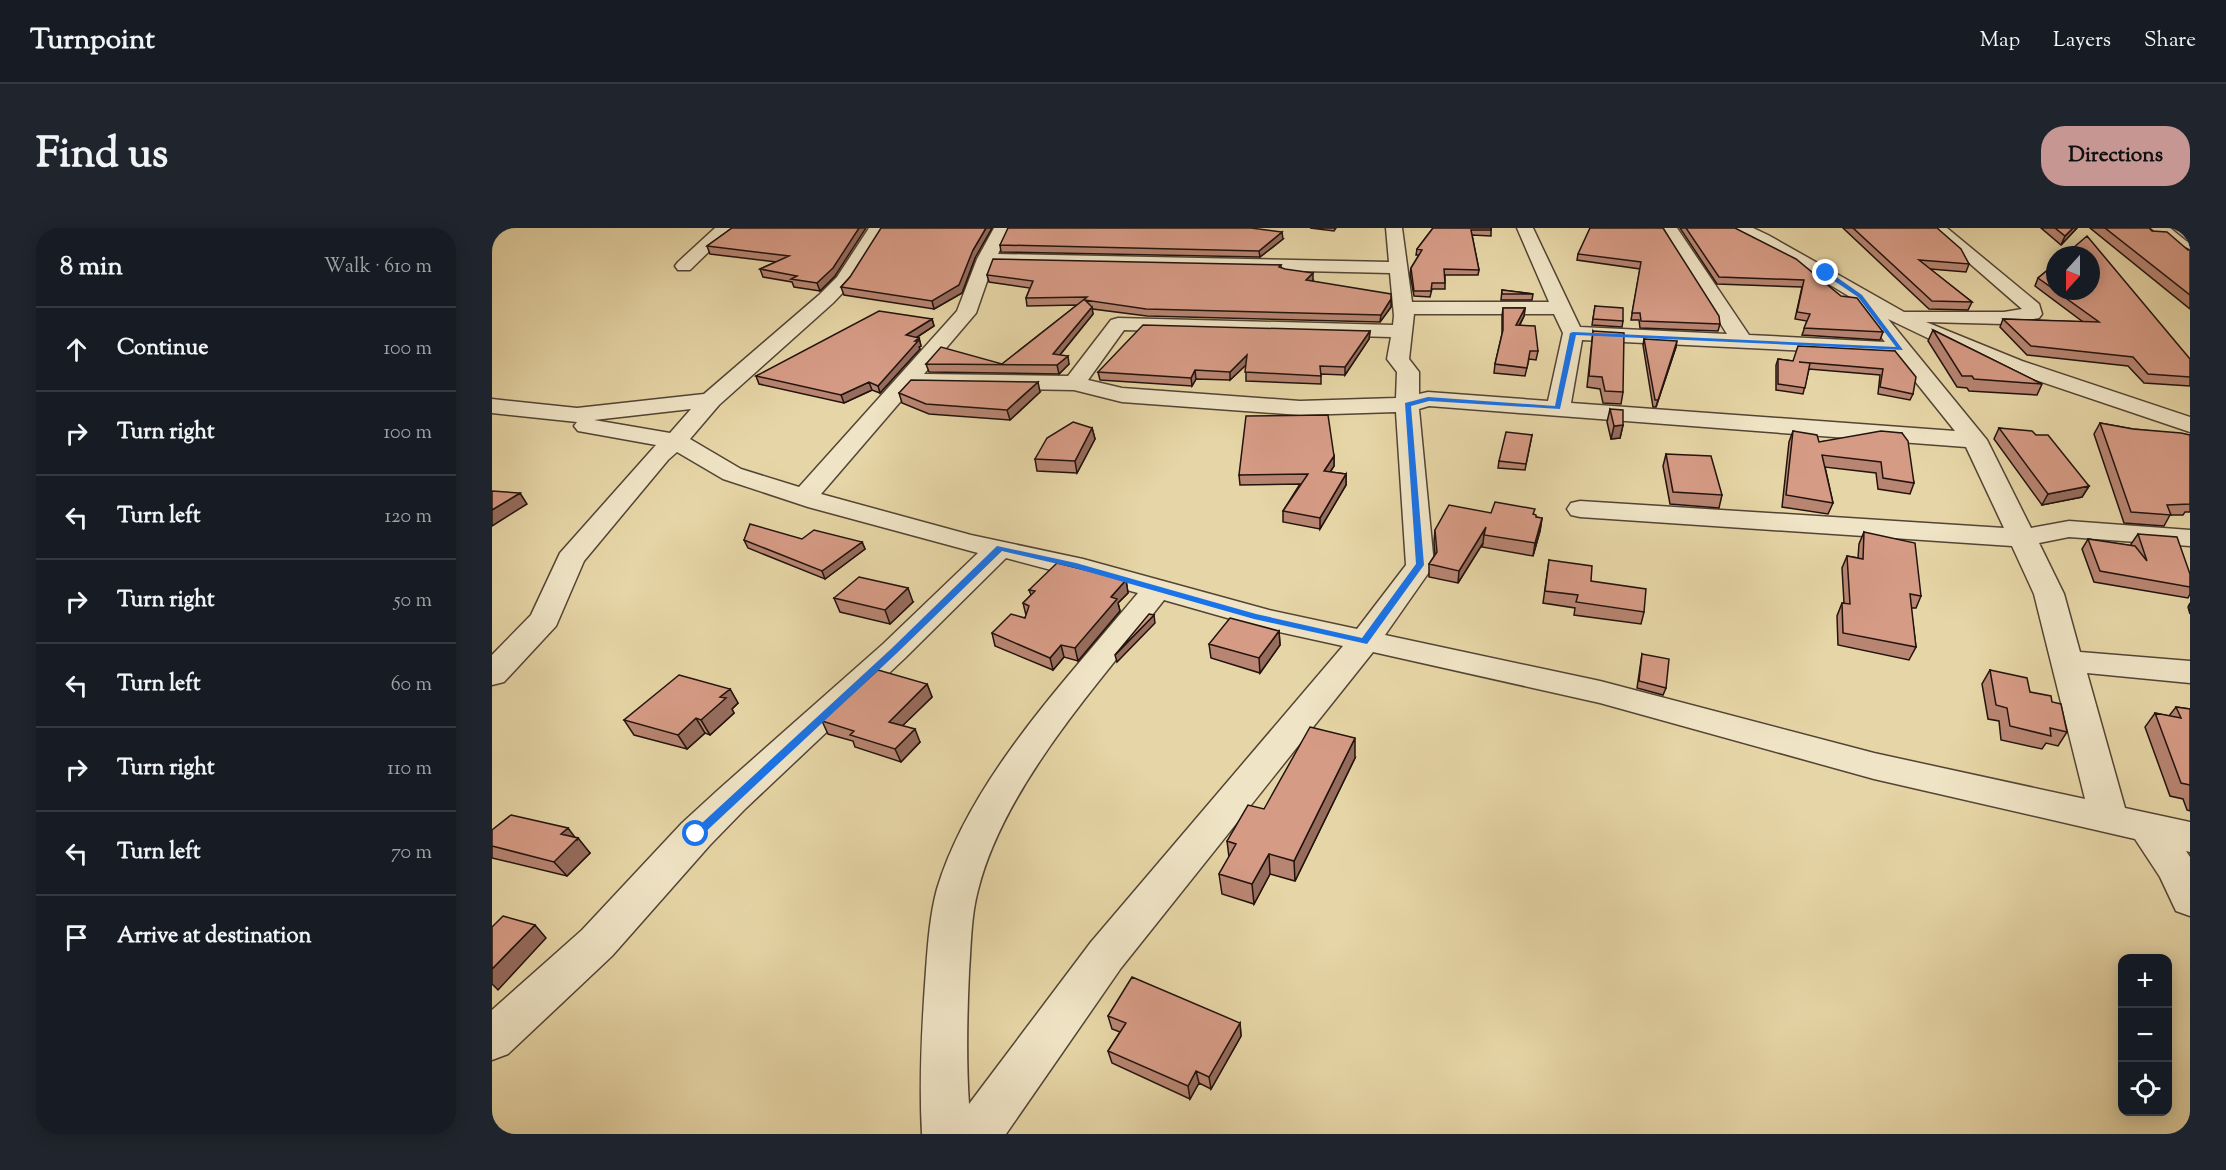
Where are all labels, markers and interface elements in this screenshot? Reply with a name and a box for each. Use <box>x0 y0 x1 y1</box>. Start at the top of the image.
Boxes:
text: Turnpoint <box>30 21 155 61</box>
text: Map <box>1980 26 2020 56</box>
text: Layers <box>2053 26 2111 56</box>
text: Share <box>2144 26 2196 56</box>
text: Find us <box>36 126 168 186</box>
button: Directions <box>2041 126 2190 186</box>
north arrow <box>2046 246 2100 300</box>
text: 8 min <box>60 249 123 286</box>
text: Walk · 610 m <box>324 253 432 282</box>
route end <box>1812 259 1838 285</box>
icon: ahead <box>60 333 93 366</box>
text: Continue <box>117 333 208 365</box>
text: 100 m <box>383 335 432 364</box>
icon: right <box>60 417 93 450</box>
text: Turn right <box>117 417 214 449</box>
text: 100 m <box>383 419 432 448</box>
icon: left <box>60 501 93 534</box>
text: Turn left <box>117 501 200 533</box>
text: 120 m <box>384 503 432 532</box>
icon: right <box>60 585 93 618</box>
text: Turn right <box>117 585 214 617</box>
text: 50 m <box>394 587 432 616</box>
icon: left <box>60 669 93 702</box>
text: Turn left <box>117 669 200 701</box>
text: 60 m <box>391 671 432 700</box>
icon: right <box>60 753 93 786</box>
text: Turn right <box>117 753 214 785</box>
text: 110 m <box>387 755 432 784</box>
route start <box>682 820 708 846</box>
icon: left <box>60 837 93 870</box>
text: Turn left <box>117 837 200 869</box>
text: 70 m <box>391 839 432 868</box>
icon: arrive <box>60 921 93 954</box>
text: Arrive at destination <box>117 921 312 953</box>
map controls <box>2118 954 2172 1116</box>
button: + <box>2118 954 2172 1008</box>
button: − <box>2118 1008 2172 1062</box>
button: locate <box>2118 1062 2172 1116</box>

